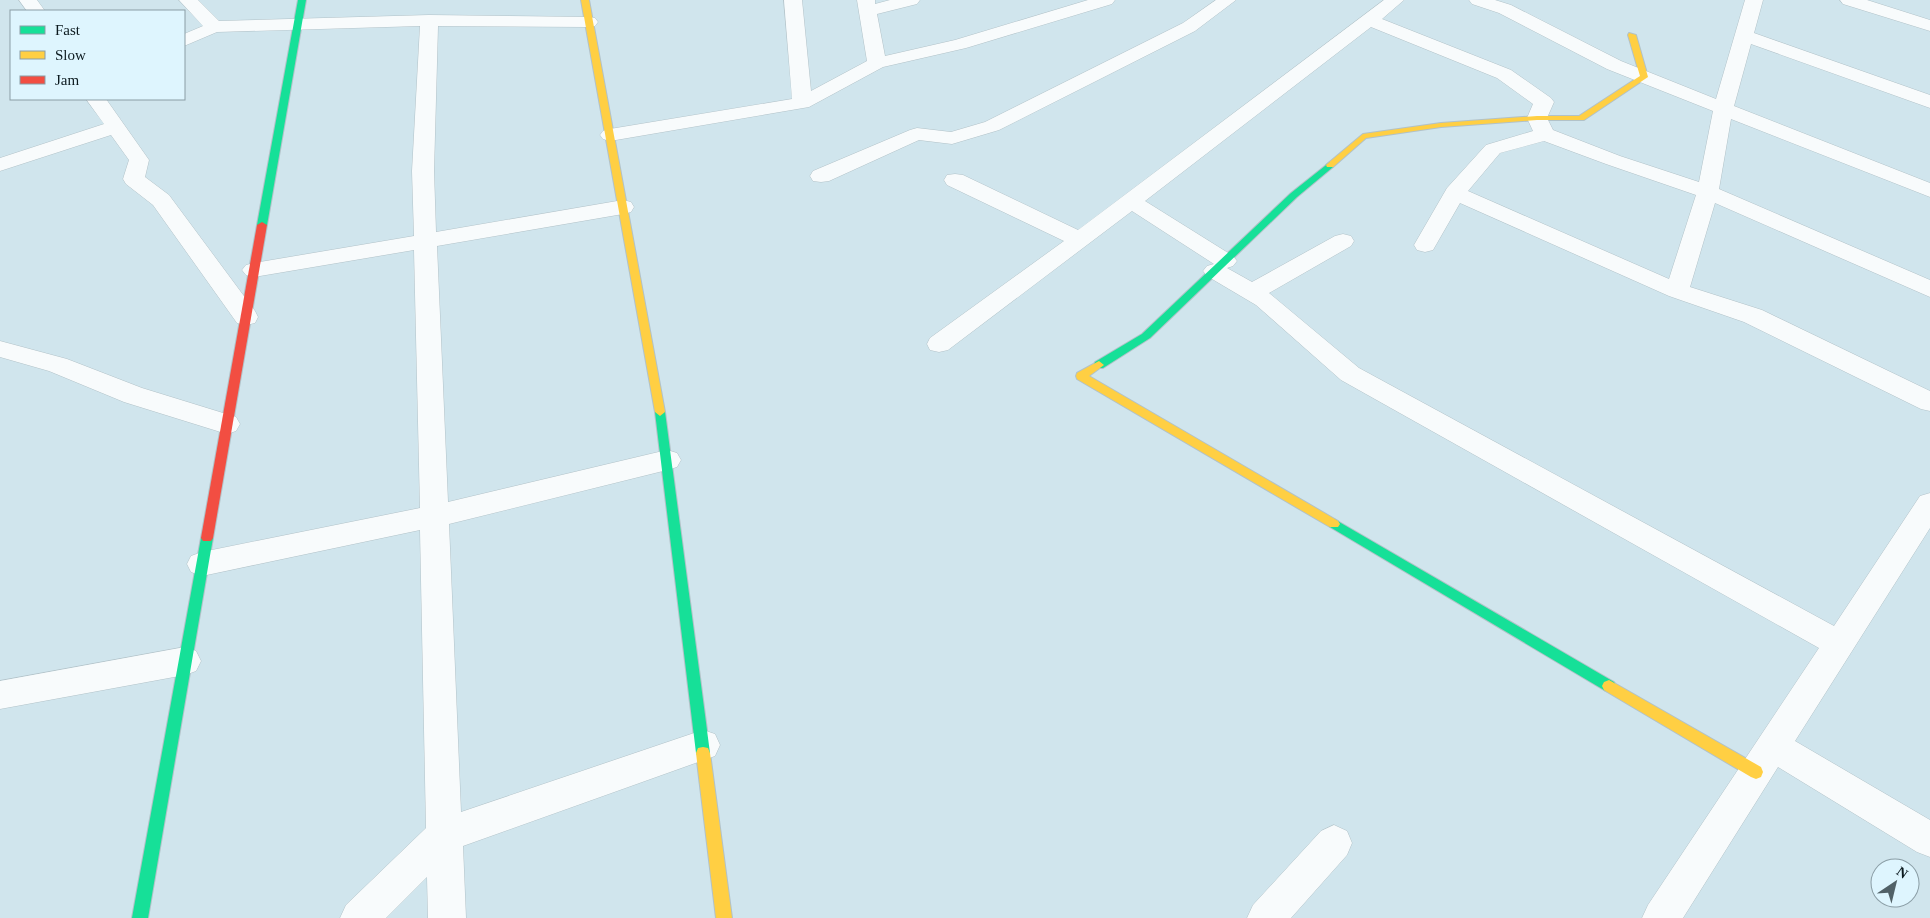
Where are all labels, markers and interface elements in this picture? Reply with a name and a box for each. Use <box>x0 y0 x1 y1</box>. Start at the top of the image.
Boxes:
legend <box>10 10 185 100</box>
text: Fast <box>55 22 81 38</box>
text: Slow <box>55 47 86 63</box>
text: Jam <box>55 72 79 88</box>
north arrow <box>1870 858 1920 908</box>
text: N <box>1894 864 1911 882</box>

